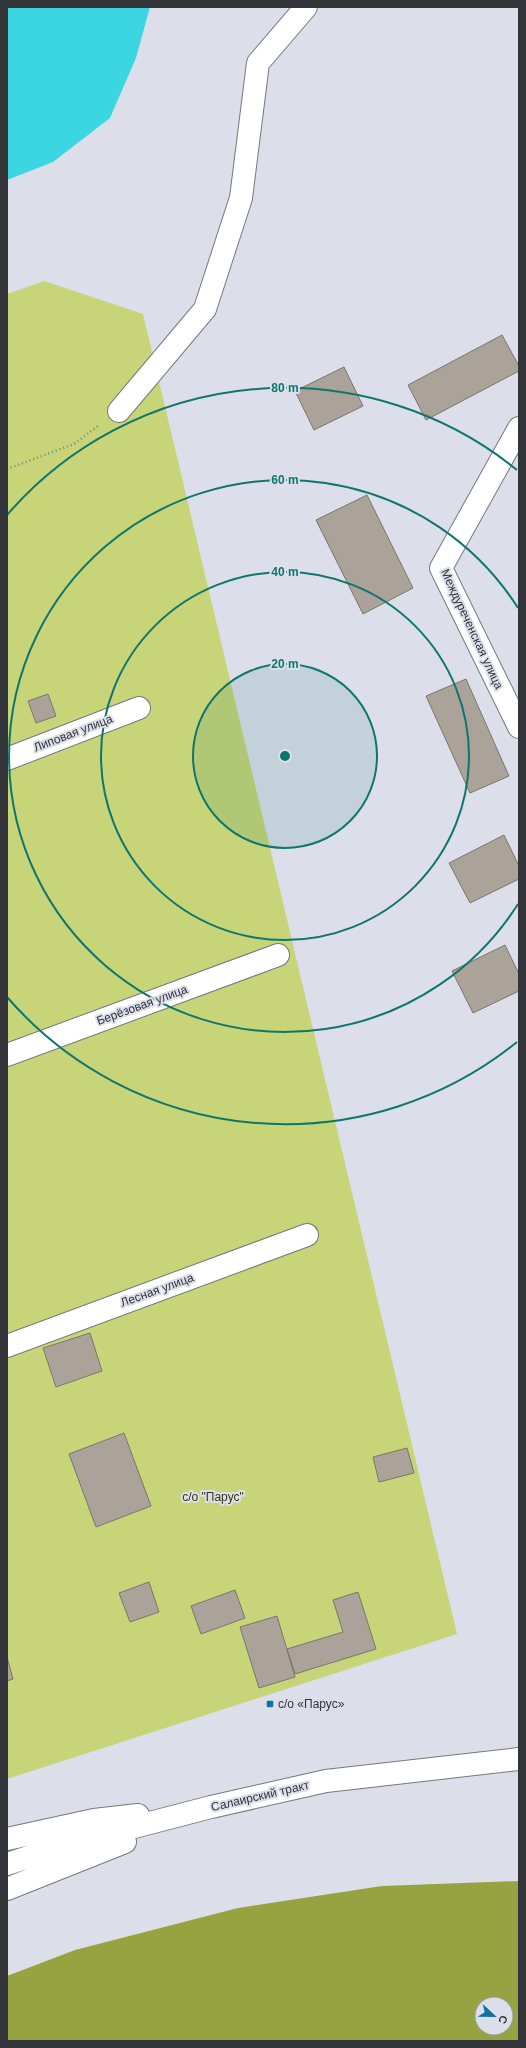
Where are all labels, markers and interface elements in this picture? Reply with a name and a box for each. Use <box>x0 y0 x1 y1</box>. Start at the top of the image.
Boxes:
text: 80 m <box>271 381 299 395</box>
text: 60 m <box>271 473 299 487</box>
text: 40 m <box>271 565 299 579</box>
street label: Междуреченская улица <box>438 567 506 692</box>
text: 20 m <box>271 657 299 671</box>
street label: Липовая улица <box>32 711 115 754</box>
centre of rings <box>278 749 292 763</box>
street label: Берёзовая улица <box>95 982 190 1028</box>
street label: Лесная улица <box>119 1270 196 1310</box>
park label: с/о "Парус" <box>182 1490 244 1504</box>
place label: с/о «Парус» <box>278 1697 345 1711</box>
marker: с/о «Парус» <box>265 1699 275 1709</box>
street label: Салаирский тракт <box>210 1778 311 1814</box>
north arrow <box>474 1996 514 2036</box>
text: С <box>496 2014 510 2026</box>

